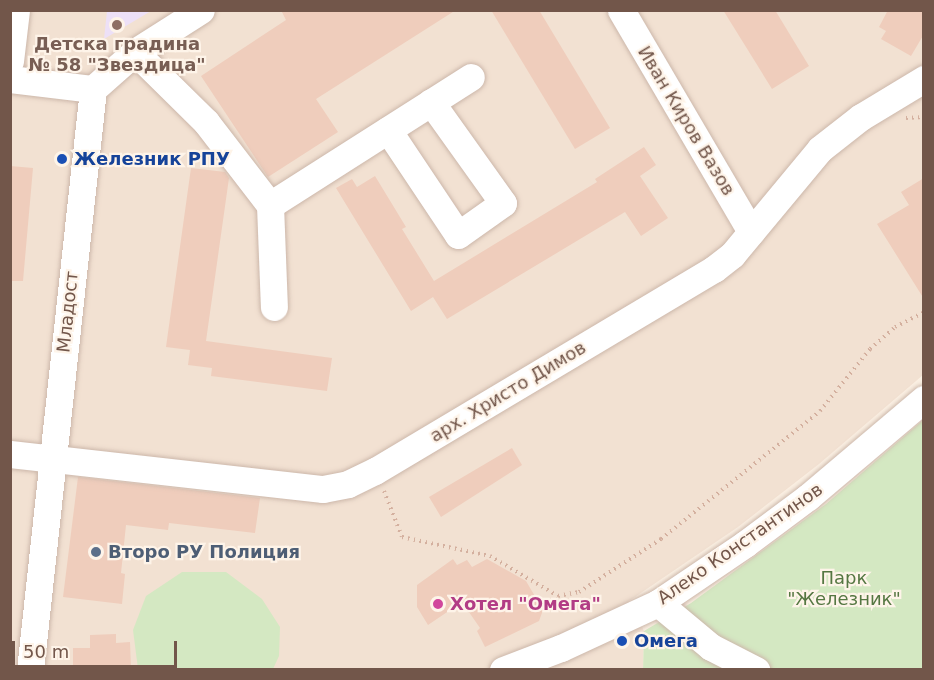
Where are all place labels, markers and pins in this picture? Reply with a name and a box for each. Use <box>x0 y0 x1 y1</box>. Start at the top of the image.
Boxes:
marker: Детска градина № 58 "Звездица" <box>110 18 124 32</box>
place label: Детска градина № 58 "Звездица" <box>28 34 206 76</box>
place label: Железник РПУ <box>74 148 230 170</box>
marker: Железник РПУ <box>55 152 69 166</box>
place label: Второ РУ Полиция <box>108 541 300 563</box>
marker: Второ РУ Полиция <box>89 545 103 559</box>
place label: Хотел "Омега" <box>450 593 601 615</box>
marker: Хотел "Омега" <box>431 597 445 611</box>
place label: Омега <box>634 630 698 652</box>
marker: Омега <box>615 634 629 648</box>

